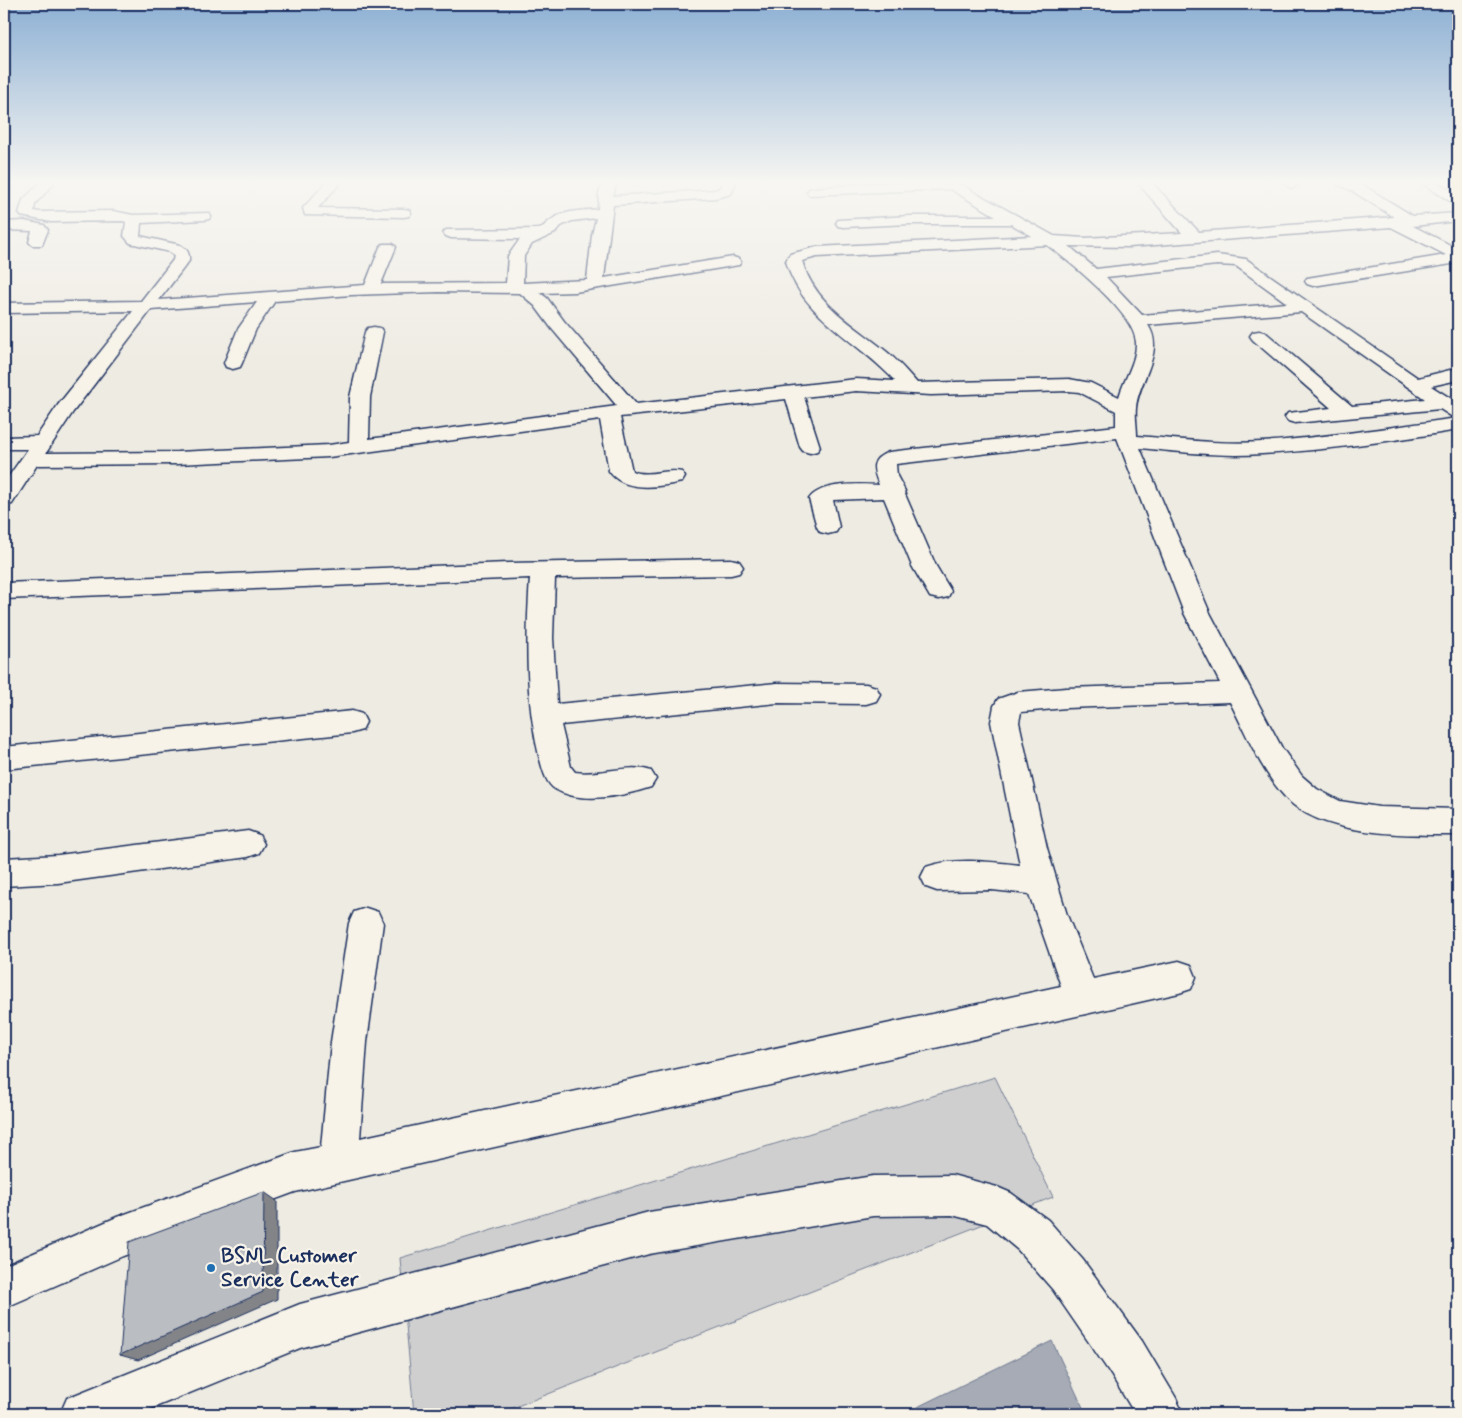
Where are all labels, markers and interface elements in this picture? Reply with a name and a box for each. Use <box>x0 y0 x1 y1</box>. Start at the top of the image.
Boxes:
place label: BSNL Customer Service Center <box>221 1242 360 1294</box>
marker: BSNL Customer Service Center <box>205 1262 217 1274</box>

